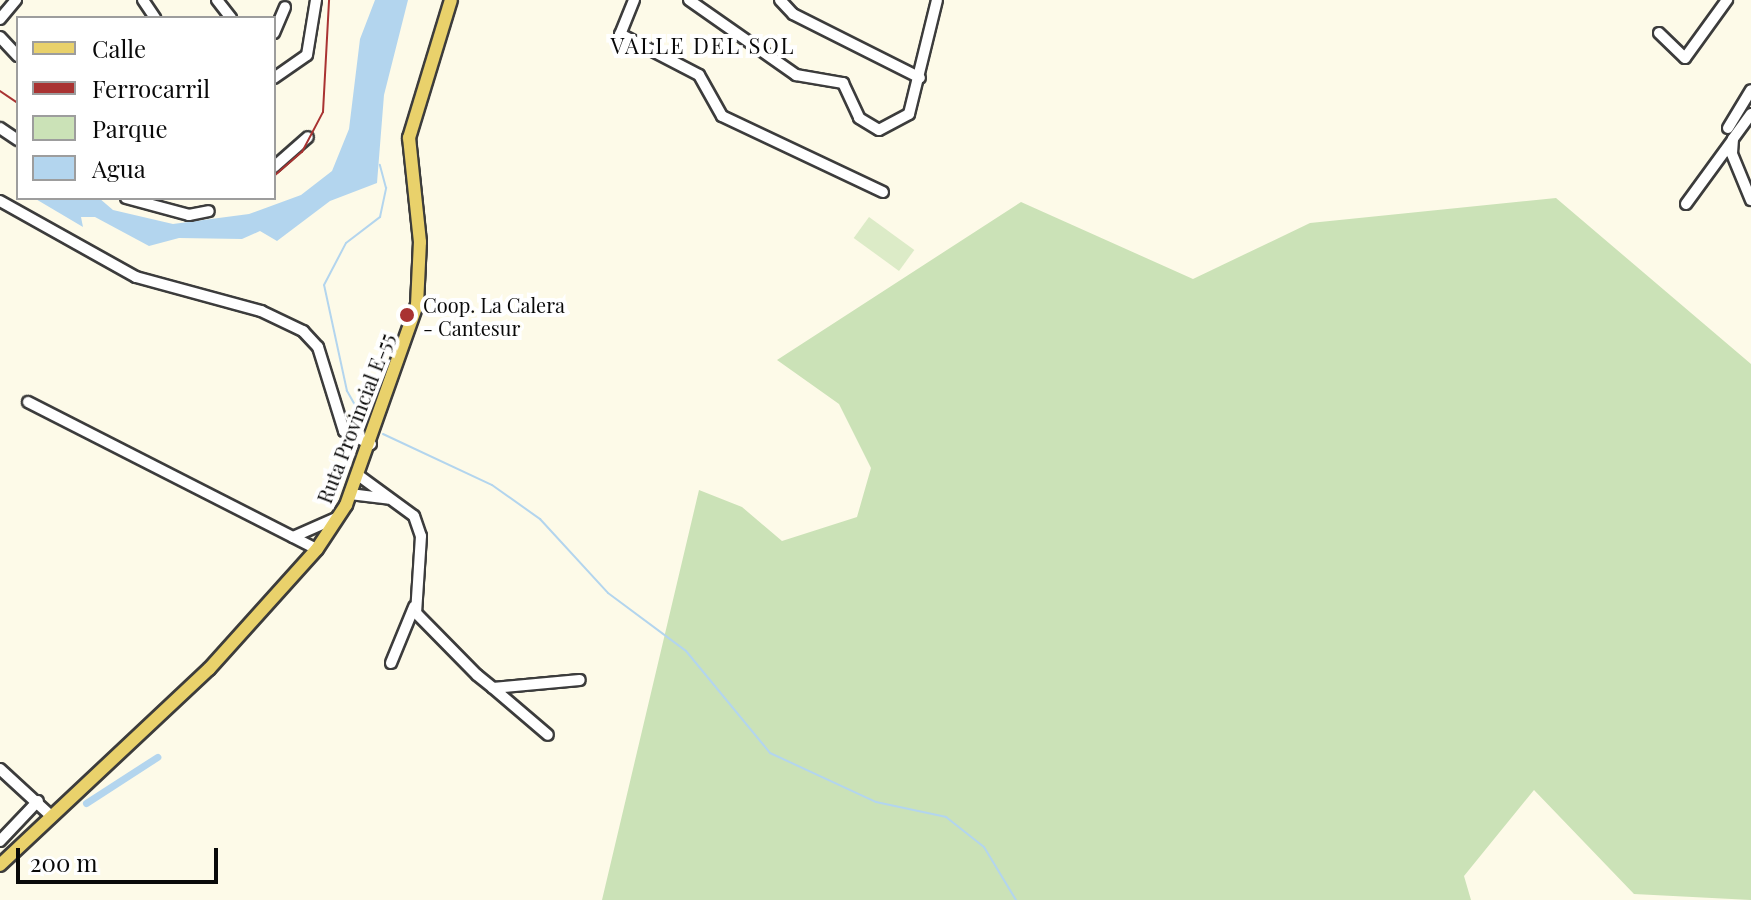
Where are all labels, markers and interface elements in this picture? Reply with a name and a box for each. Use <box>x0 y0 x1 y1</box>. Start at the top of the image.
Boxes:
legend <box>16 16 276 200</box>
text: Calle <box>92 32 146 64</box>
district label: VALLE DEL SOL <box>610 33 796 59</box>
text: Ferrocarril <box>92 72 210 104</box>
text: Parque <box>92 112 168 144</box>
text: Agua <box>92 152 146 184</box>
place label: Coop. La Calera - Cantesur <box>423 292 565 339</box>
marker: Coop. La Calera - Cantesur <box>398 306 416 324</box>
street label: Ruta Provincial E-55 <box>312 330 398 506</box>
scale bar <box>20 832 222 882</box>
text: 200 m <box>30 846 98 878</box>

